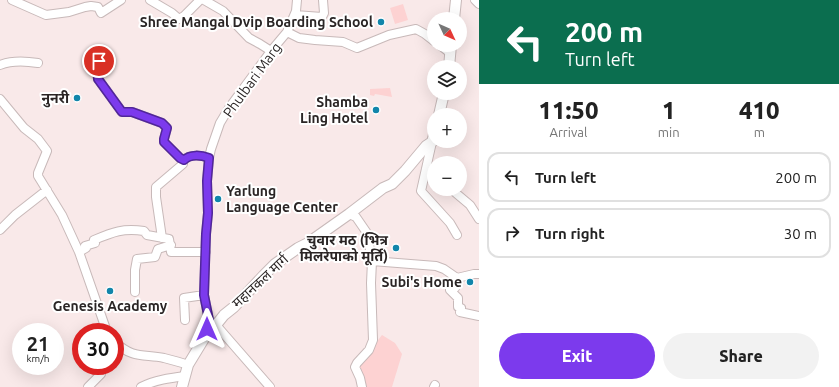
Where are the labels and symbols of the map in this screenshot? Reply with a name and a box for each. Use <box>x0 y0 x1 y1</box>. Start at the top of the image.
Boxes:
north arrow <box>427 12 467 52</box>
place label: Shree Mangal Dvip Boarding School <box>140 14 373 30</box>
marker: Shree Mangal Dvip Boarding School <box>376 17 386 27</box>
street label: Phulbari Marg <box>220 40 284 120</box>
pin <box>82 44 116 78</box>
place label: नुनरी <box>41 90 70 108</box>
marker: नुनरी <box>72 93 82 103</box>
place label: Shamba Ling Hotel <box>300 94 368 126</box>
marker: Shamba Ling Hotel <box>371 105 381 115</box>
place label: Yarlung Language Center <box>226 183 338 215</box>
marker: Yarlung Language Center <box>213 194 223 204</box>
place label: चुवार मठ (भित्र मिलरेपाको मूर्ति) <box>300 232 389 266</box>
marker: चुवार मठ (भित्र मिलरेपाको मूर्ति) <box>391 243 401 253</box>
street label: महानकल मार्ग <box>229 250 292 311</box>
place label: Subi's Home <box>382 274 462 290</box>
marker: Subi's Home <box>465 277 475 287</box>
marker: Genesis Academy <box>105 286 115 296</box>
place label: Genesis Academy <box>53 298 168 314</box>
position arrow <box>186 308 228 350</box>
speed limit sign: 30 <box>72 323 124 375</box>

